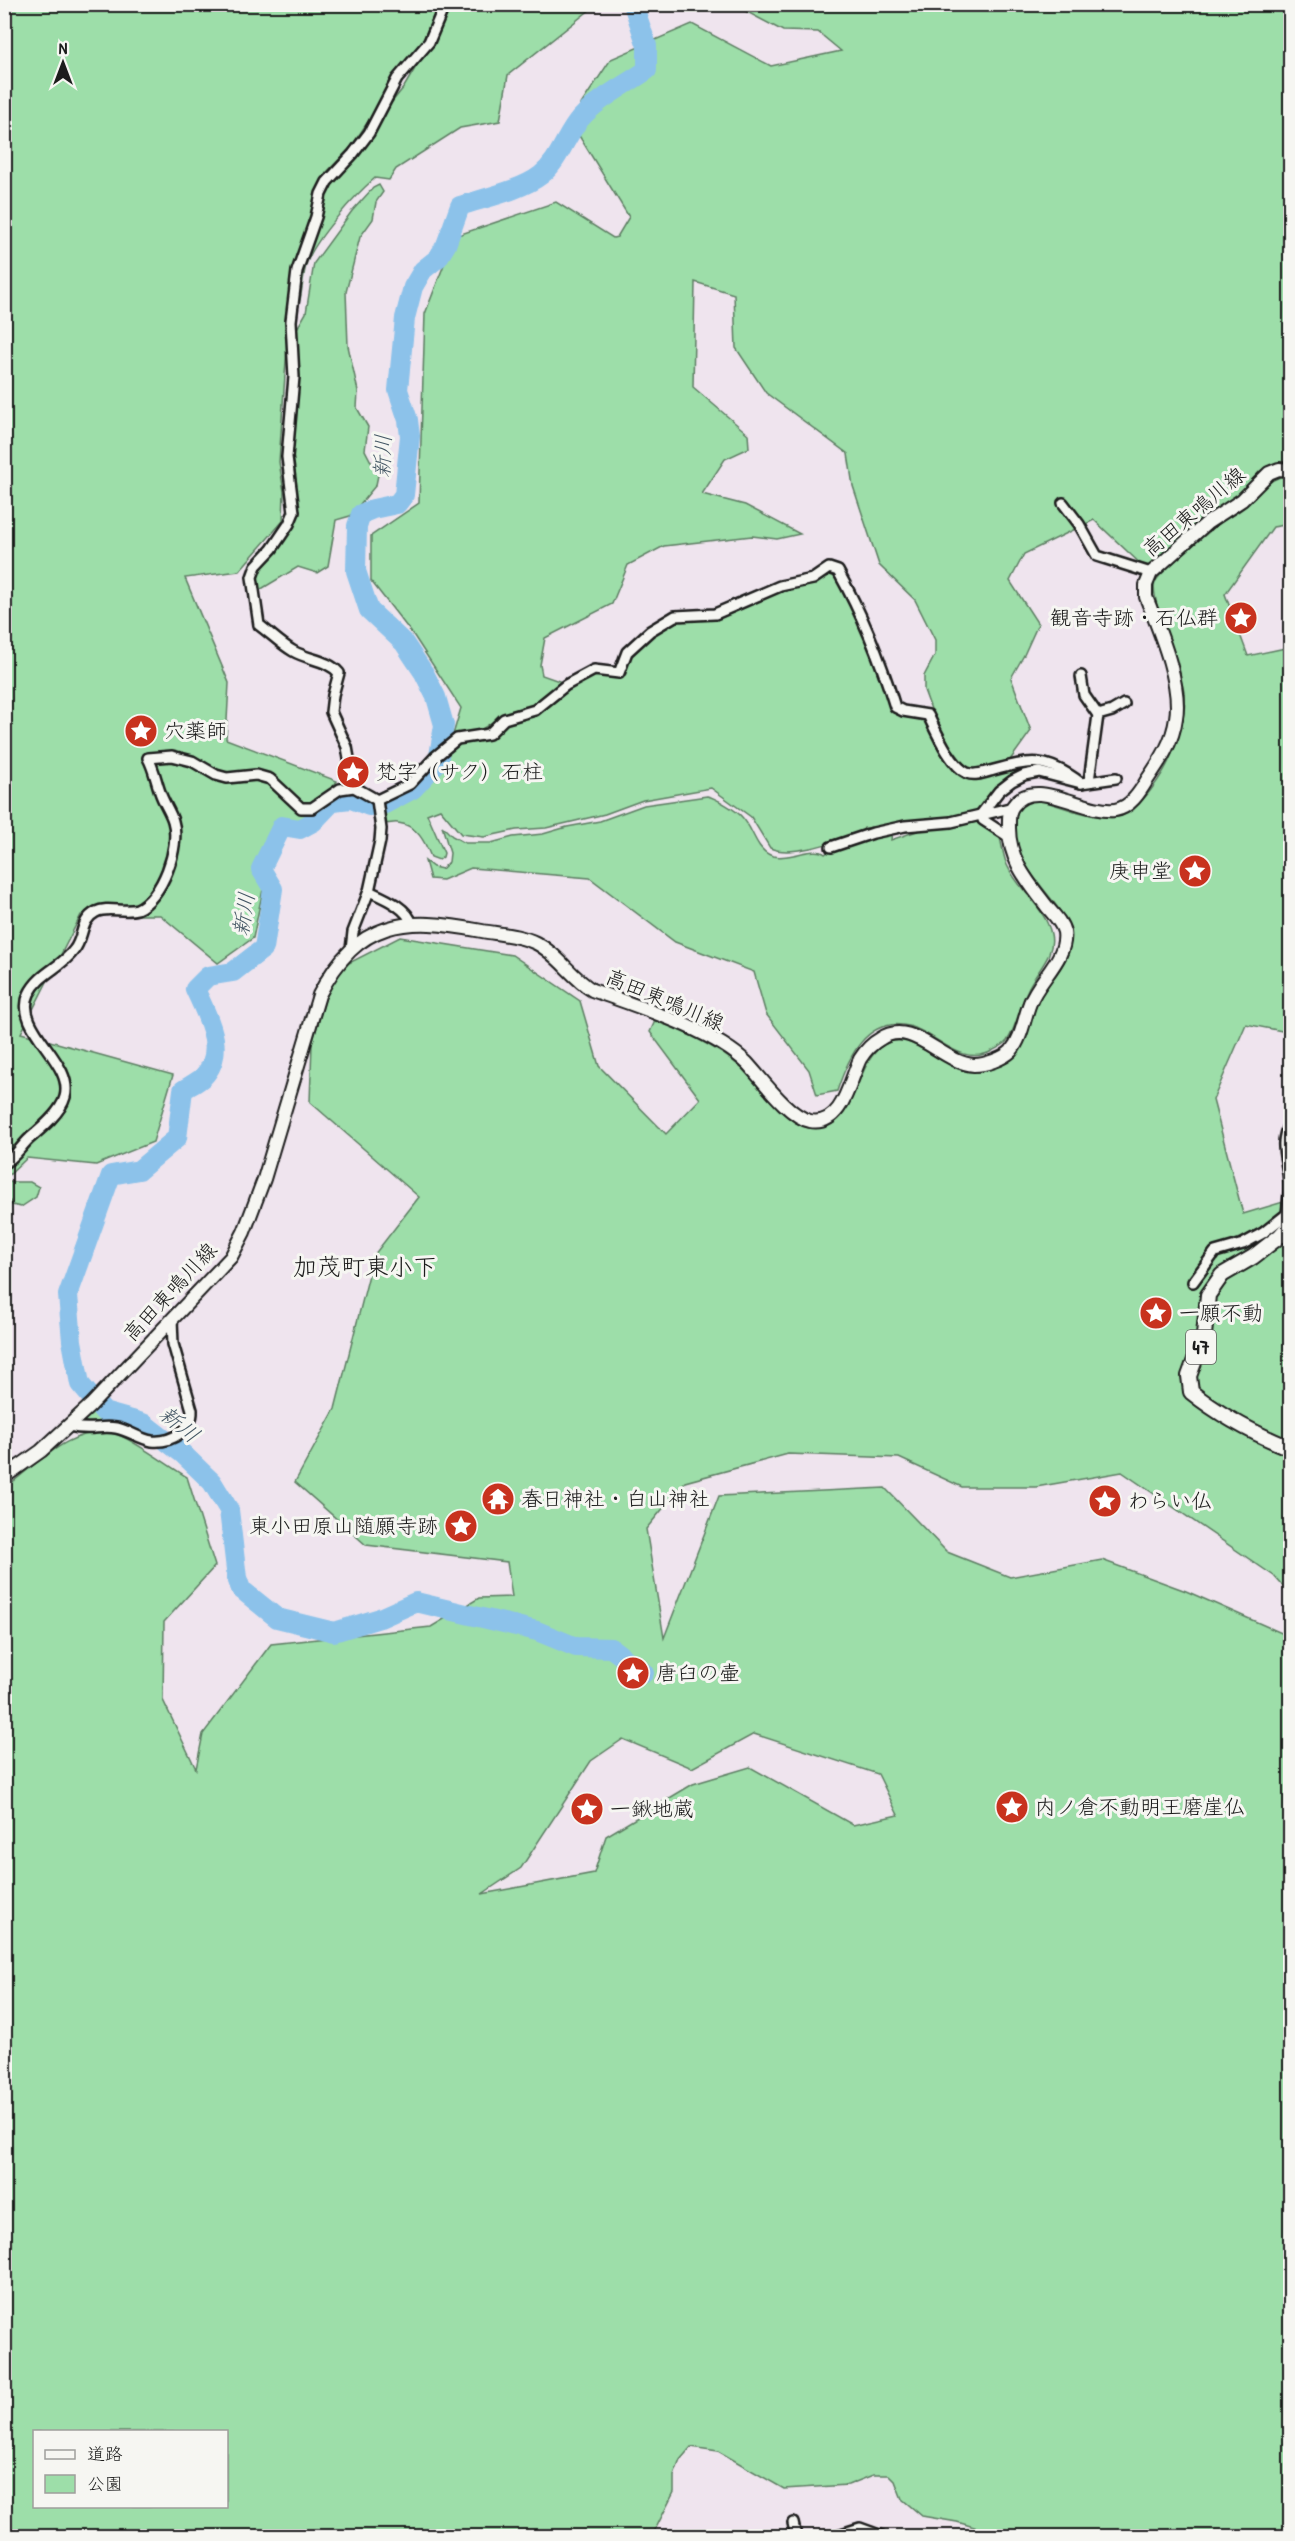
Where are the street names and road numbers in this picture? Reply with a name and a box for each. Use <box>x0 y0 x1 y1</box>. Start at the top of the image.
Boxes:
street label: 高田東鳴川線 <box>1136 460 1251 563</box>
street label: 高田東鳴川線 <box>602 962 729 1038</box>
street label: 高田東鳴川線 <box>116 1236 223 1348</box>
road number: 47 <box>1186 1330 1216 1364</box>

